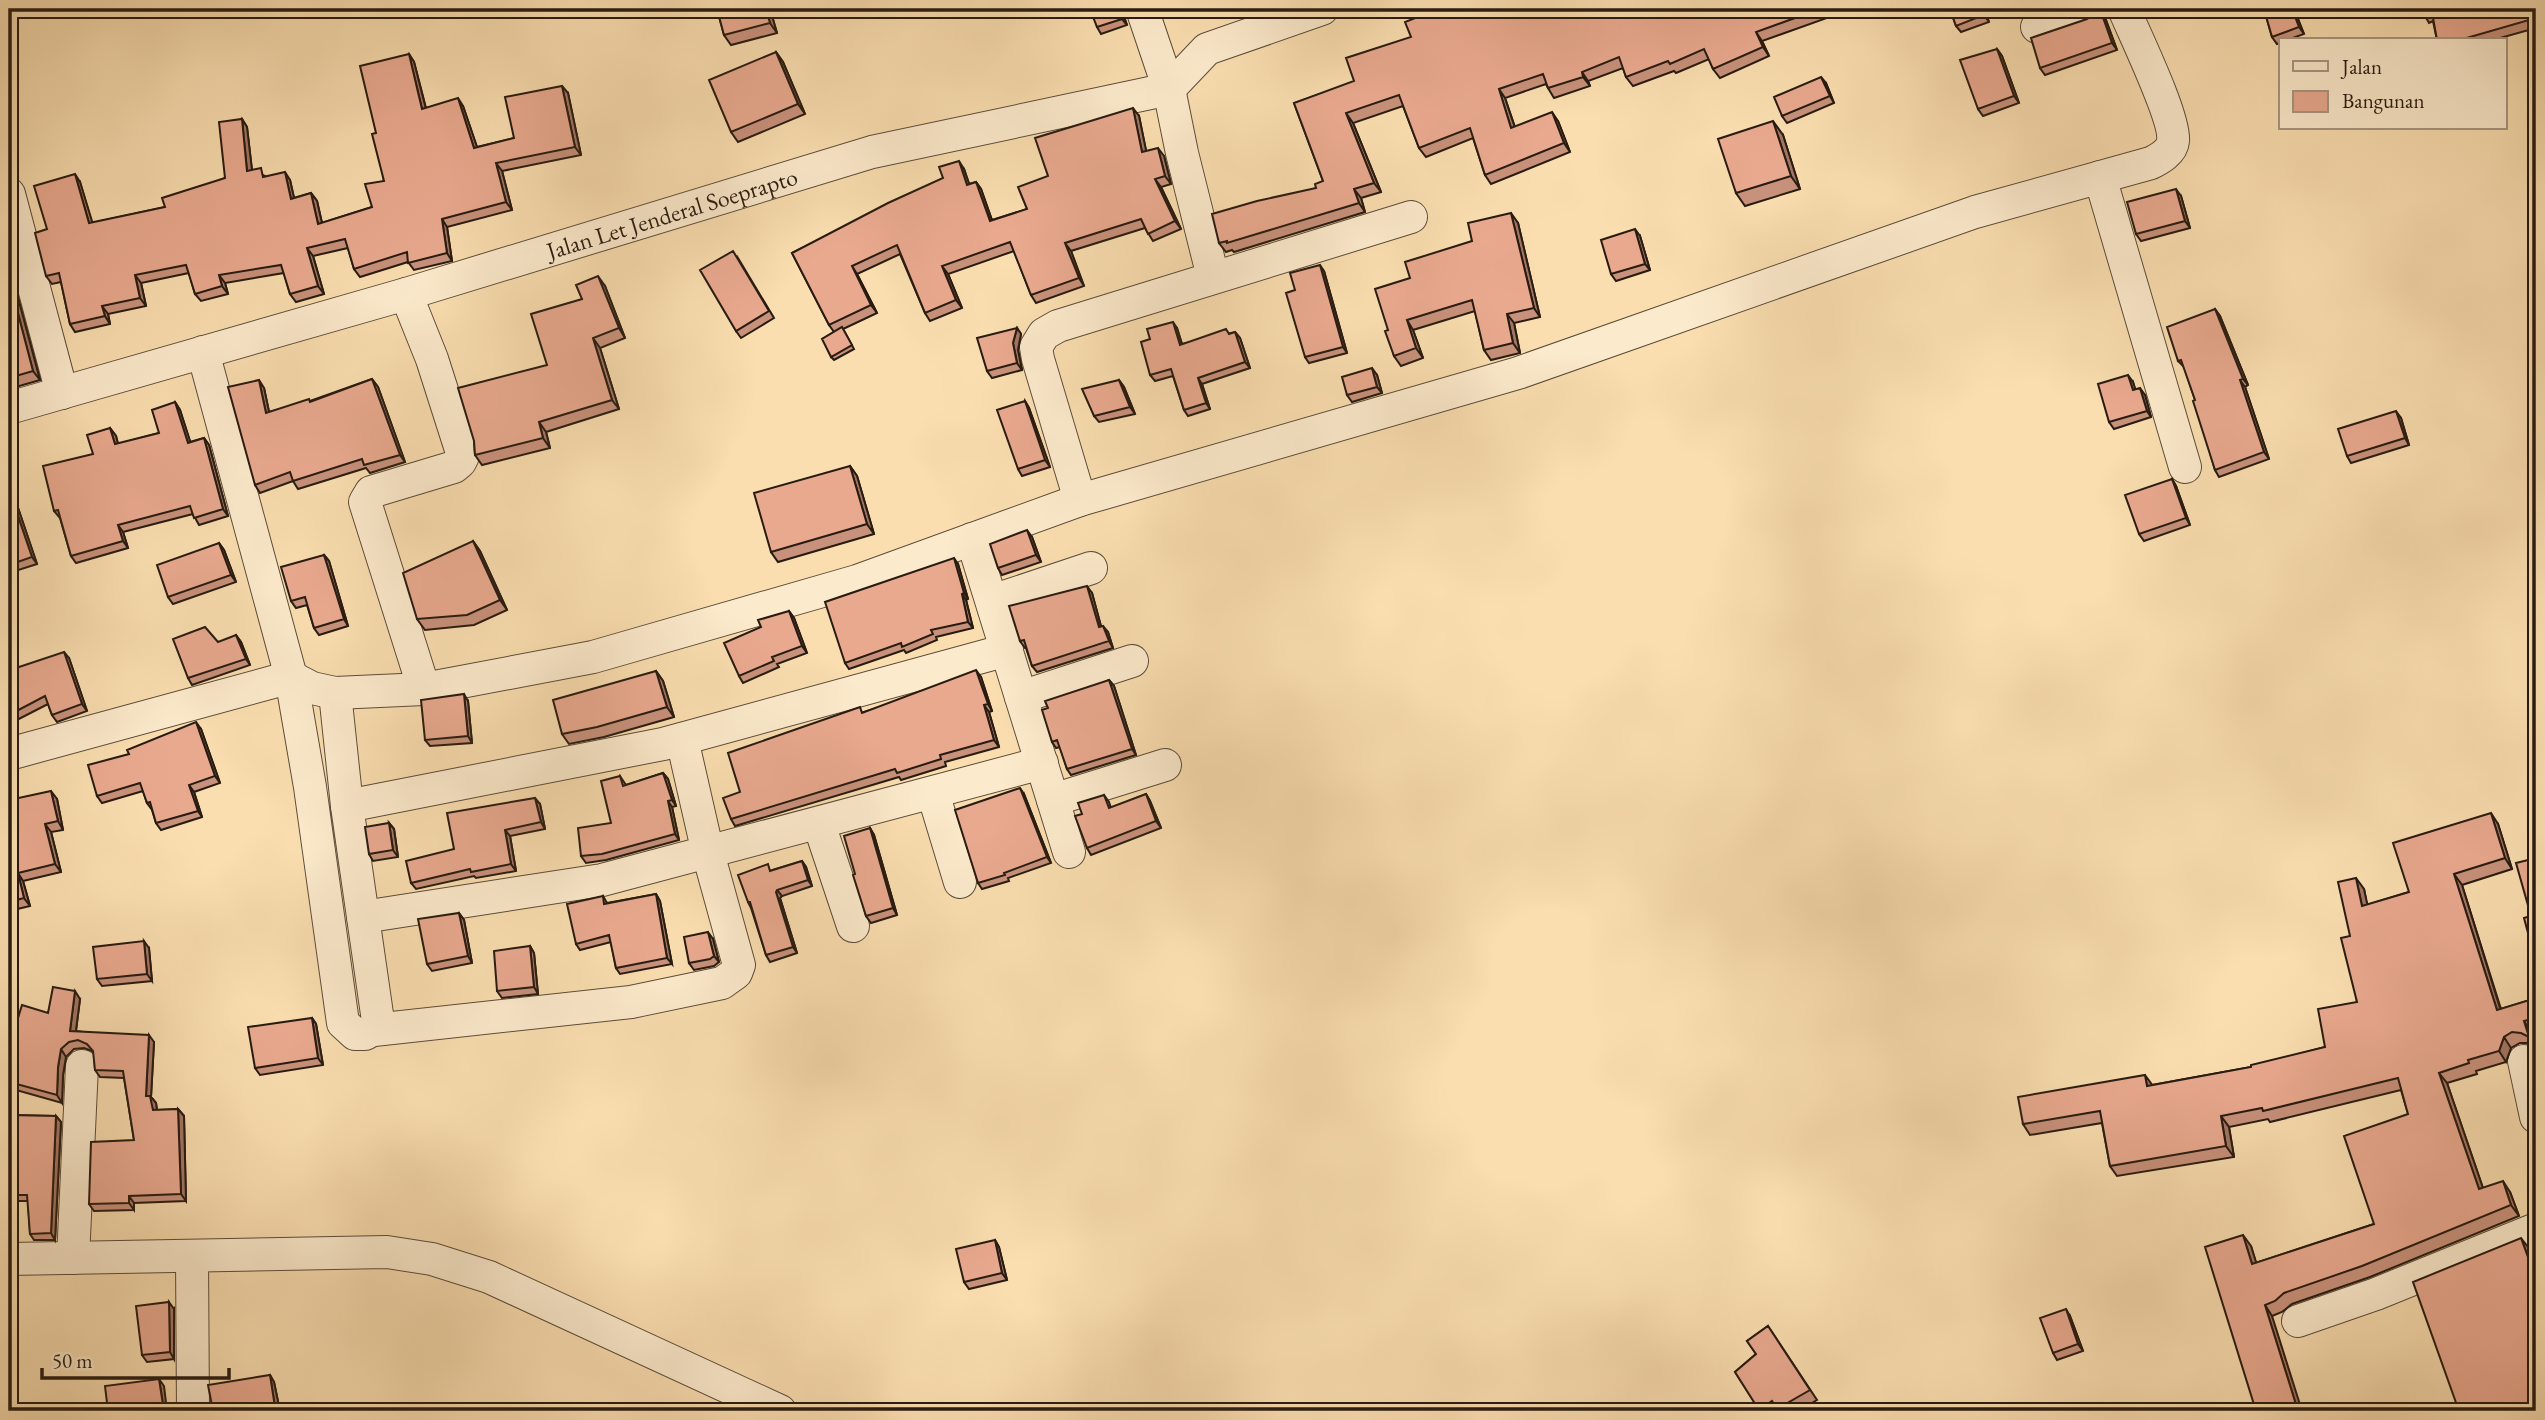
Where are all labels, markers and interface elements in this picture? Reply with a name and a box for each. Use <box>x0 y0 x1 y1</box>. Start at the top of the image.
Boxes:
legend <box>2279 38 2506 130</box>
text: Jalan <box>2340 53 2382 80</box>
text: Bangunan <box>2342 87 2425 114</box>
street label: Jalan Let Jenderal Soeprapto <box>541 160 801 266</box>
scale bar <box>42 1336 229 1380</box>
text: 50 m <box>52 1347 93 1374</box>

